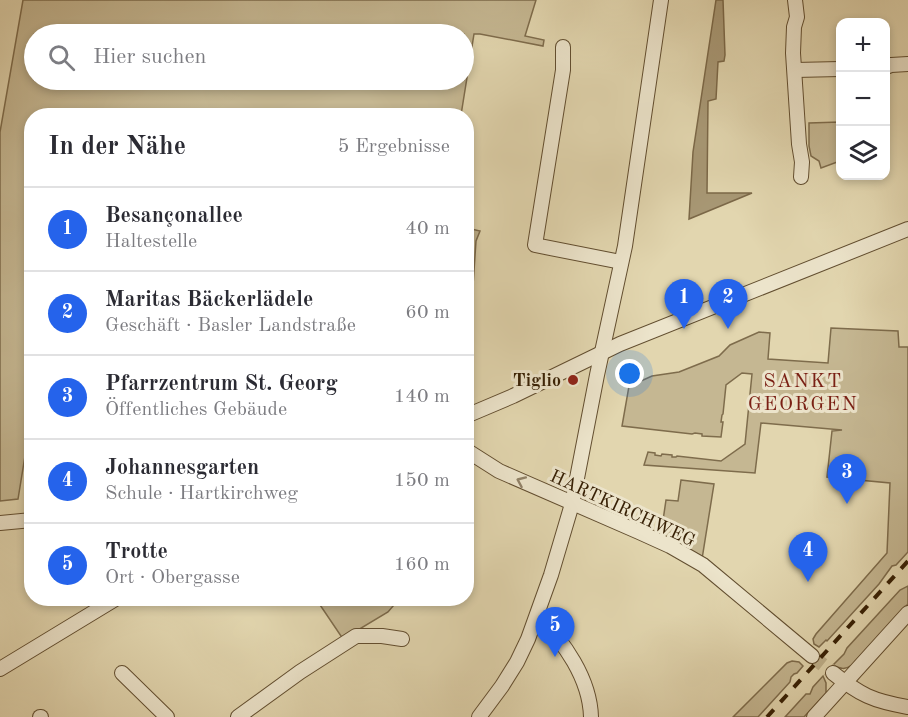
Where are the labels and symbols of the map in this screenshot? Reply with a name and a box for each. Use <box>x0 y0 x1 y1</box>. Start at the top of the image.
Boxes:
pin: 1 <box>664 280 704 329</box>
pin: 2 <box>708 280 748 329</box>
your location <box>615 359 644 388</box>
place label: Tiglio <box>513 372 561 390</box>
district label: SANKT GEORGEN <box>748 372 858 415</box>
marker: Tiglio <box>566 373 580 387</box>
pin: 3 <box>828 454 866 504</box>
street label: HARTKIRCHWEG <box>547 467 698 550</box>
one-way arrow <box>517 476 528 488</box>
pin: 4 <box>788 532 828 582</box>
pin: 5 <box>536 608 574 657</box>

